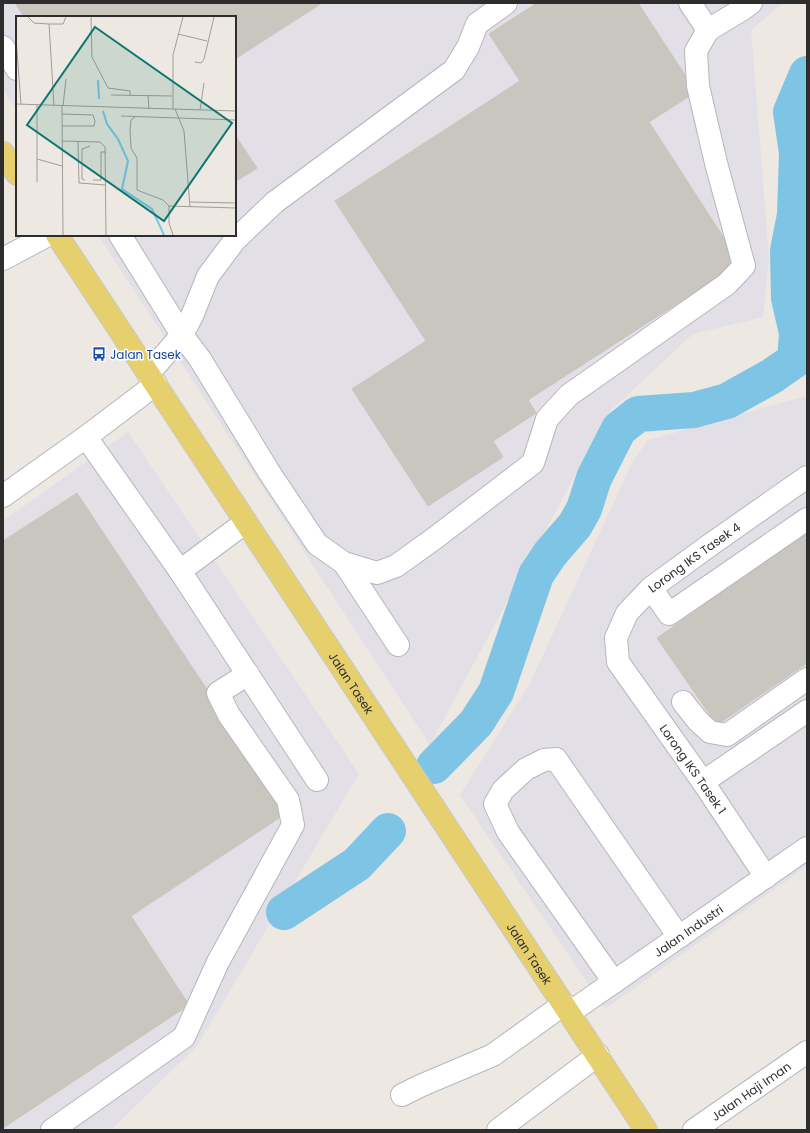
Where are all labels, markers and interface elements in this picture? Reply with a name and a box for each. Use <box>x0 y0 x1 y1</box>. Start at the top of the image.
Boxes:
inset map <box>16 16 236 236</box>
bus stop icon: Jalan Tasek <box>91 346 107 362</box>
place label: Jalan Tasek <box>110 346 182 363</box>
street label: Lorong IKS Tasek 4 <box>644 518 744 596</box>
street label: Jalan Tasek <box>325 648 379 718</box>
street label: Lorong IKS Tasek 1 <box>656 721 730 817</box>
street label: Jalan Industri <box>650 900 726 960</box>
street label: Jalan Tasek <box>503 919 557 988</box>
street label: Jalan Haji Iman <box>708 1057 794 1124</box>

